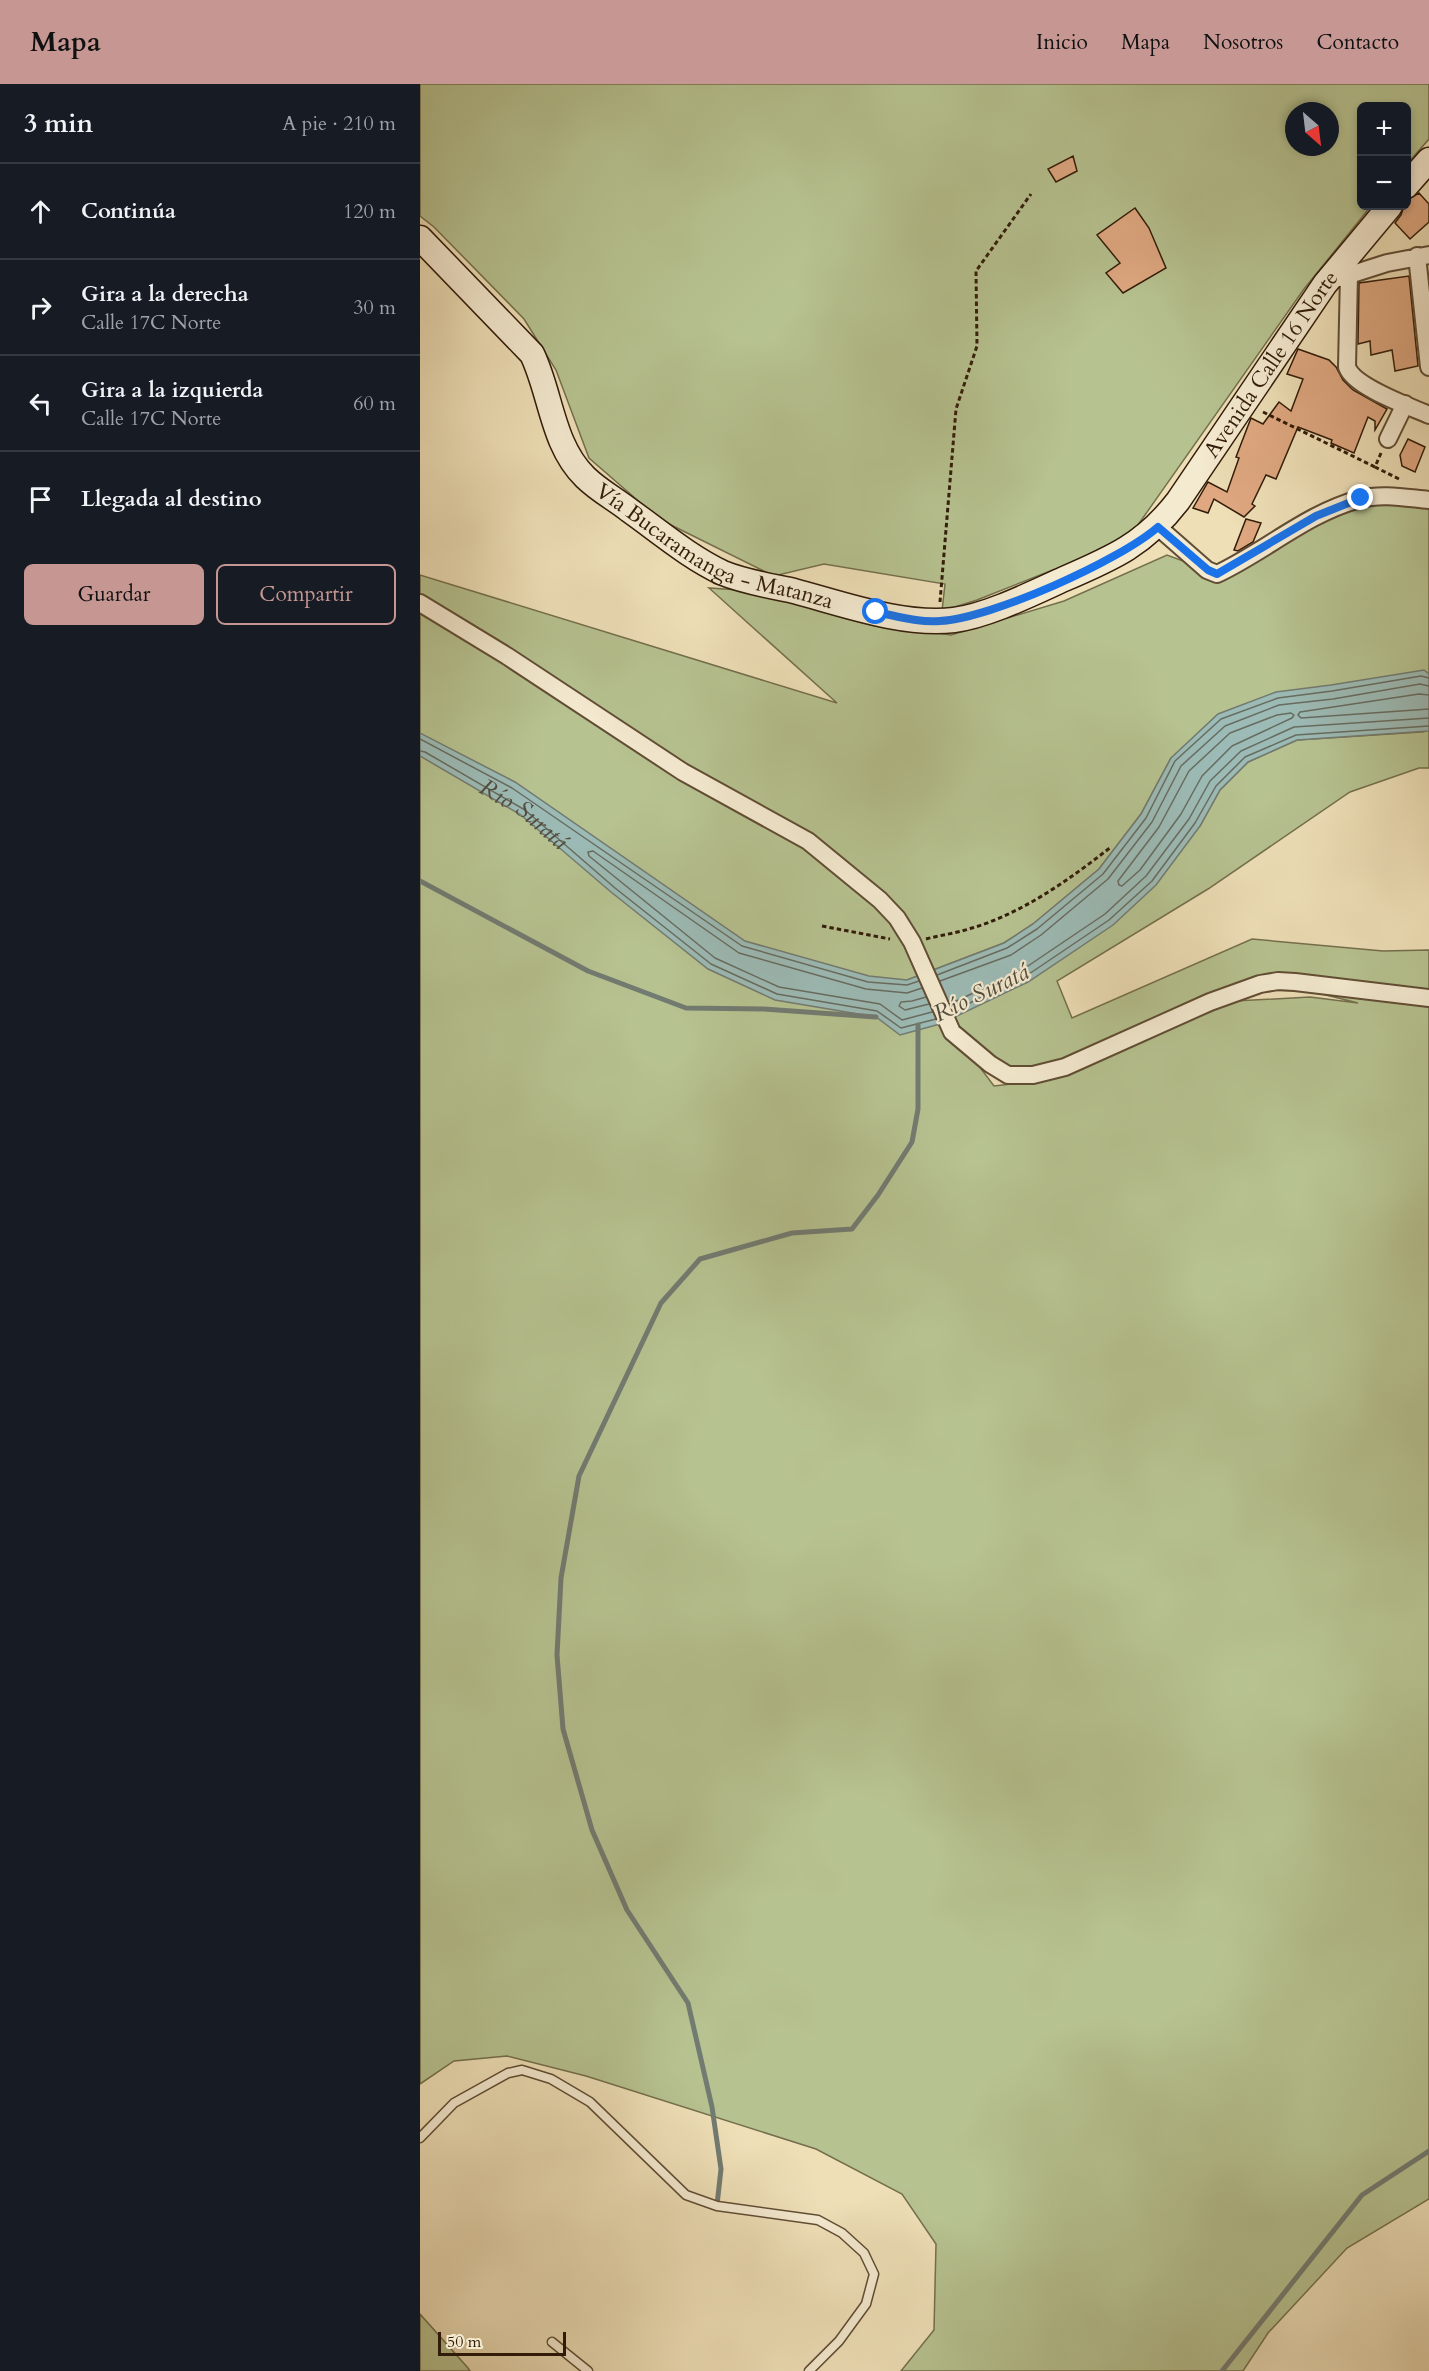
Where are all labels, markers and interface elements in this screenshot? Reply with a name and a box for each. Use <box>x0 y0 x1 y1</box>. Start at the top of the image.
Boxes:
text: Mapa <box>30 23 101 61</box>
text: Inicio <box>1036 28 1088 57</box>
text: Mapa <box>1121 28 1170 57</box>
text: Nosotros <box>1203 28 1283 57</box>
text: Contacto <box>1316 28 1399 57</box>
north arrow <box>1285 102 1339 156</box>
map controls <box>1357 102 1411 210</box>
button: + <box>1357 102 1411 156</box>
text: 3 min <box>24 106 93 141</box>
text: A pie · 210 m <box>282 110 396 137</box>
button: − <box>1357 156 1411 210</box>
icon: ahead <box>24 195 57 228</box>
text: Continúa <box>81 196 176 226</box>
text: 120 m <box>343 198 396 225</box>
street label: Avenida Calle 16 Norte <box>1197 264 1345 464</box>
text: Gira a la derecha <box>81 279 249 309</box>
icon: right <box>24 291 57 324</box>
text: 30 m <box>353 294 396 321</box>
text: Calle 17C Norte <box>81 309 221 336</box>
text: Gira a la izquierda <box>81 375 264 405</box>
icon: left <box>24 387 57 420</box>
text: 60 m <box>353 390 396 417</box>
text: Calle 17C Norte <box>81 405 221 432</box>
street label: Vía Bucaramanga - Matanza <box>589 476 837 616</box>
icon: arrive <box>24 483 57 516</box>
text: Llegada al destino <box>81 484 262 514</box>
route end <box>1347 484 1373 510</box>
button: Guardar <box>24 564 204 625</box>
button: Compartir <box>216 564 396 625</box>
route start <box>862 598 888 624</box>
water label: Río Suratá <box>473 771 577 858</box>
water label: Río Suratá <box>928 955 1036 1030</box>
scale bar <box>438 2329 566 2356</box>
text: 50 m <box>447 2331 481 2353</box>

